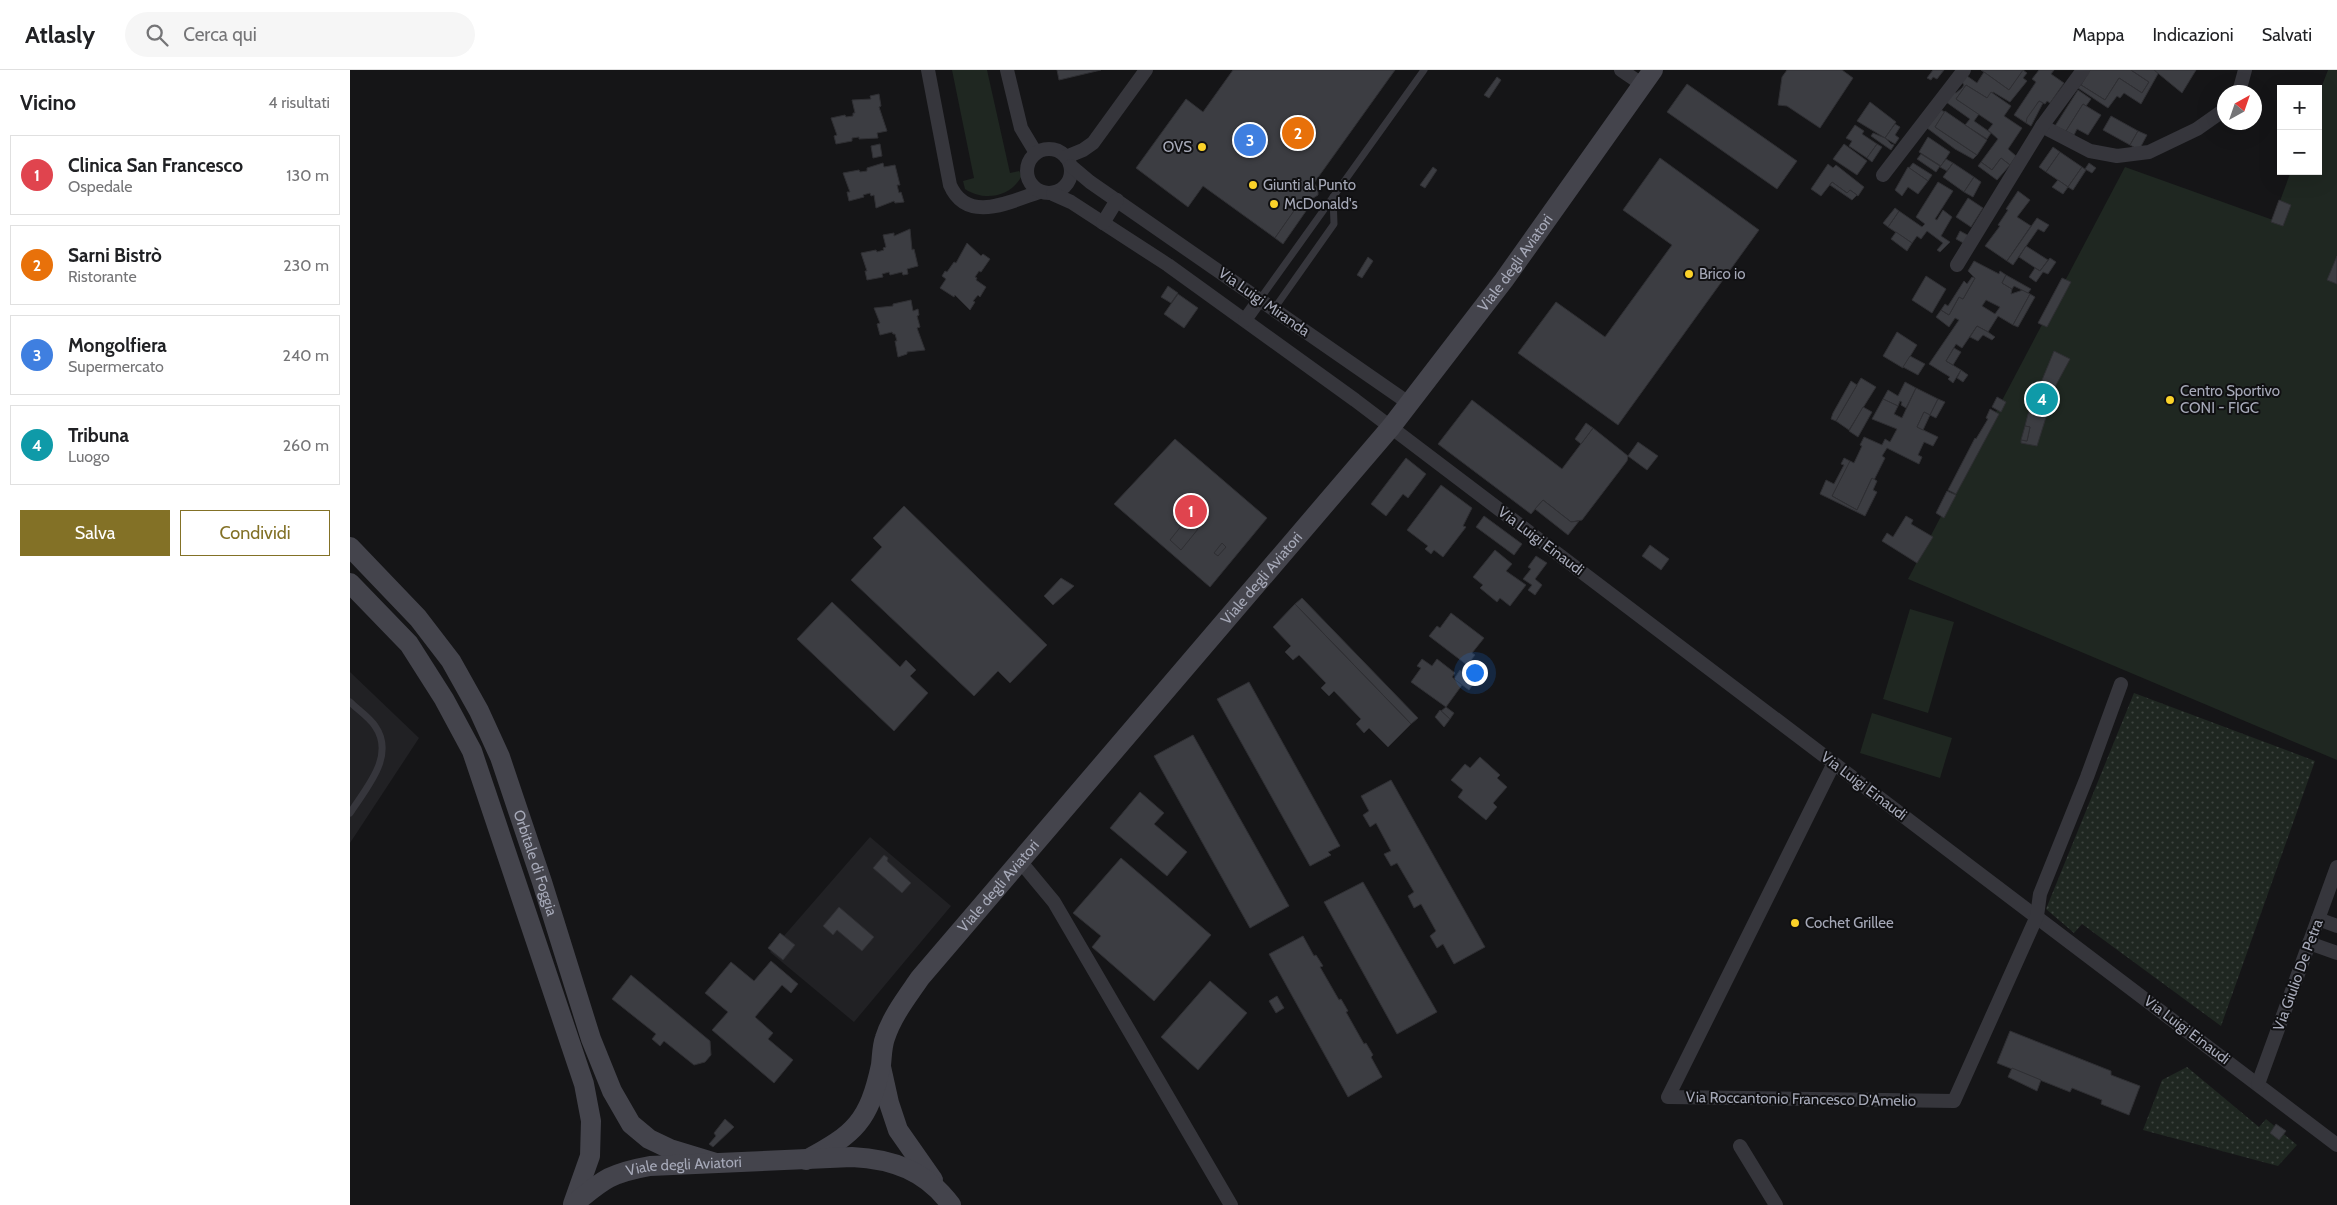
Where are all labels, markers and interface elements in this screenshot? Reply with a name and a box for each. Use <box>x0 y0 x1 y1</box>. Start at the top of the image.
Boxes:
search box <box>125 12 475 57</box>
text: Atlasly <box>25 20 95 49</box>
icon: search <box>143 21 171 49</box>
text: Cerca qui <box>183 23 257 46</box>
text: Mappa <box>2073 24 2124 46</box>
text: Indicazioni <box>2152 24 2234 46</box>
text: Salvati <box>2262 24 2312 46</box>
north arrow <box>2217 85 2262 130</box>
map controls <box>2277 85 2322 175</box>
button: + <box>2277 85 2322 130</box>
text: Vicino <box>20 90 76 115</box>
text: 4 risultati <box>268 93 330 112</box>
pin: 2 <box>1282 114 1314 152</box>
pin: 3 <box>1234 121 1266 159</box>
button: − <box>2277 130 2322 175</box>
place label: OVS <box>1163 138 1192 156</box>
marker: OVS <box>1196 141 1208 153</box>
text: Clinica San Francesco <box>68 154 243 177</box>
text: 1 <box>34 166 40 185</box>
text: 130 m <box>286 166 329 185</box>
place label: Giunti al Punto <box>1263 176 1356 194</box>
text: Ospedale <box>68 177 132 196</box>
marker: Giunti al Punto <box>1247 179 1259 191</box>
place label: McDonald's <box>1284 195 1358 213</box>
marker: McDonald's <box>1268 198 1280 210</box>
street label: Viale degli Aviatori <box>1474 211 1557 315</box>
text: Sarni Bistrò <box>68 244 162 267</box>
text: 2 <box>33 256 41 275</box>
text: 230 m <box>283 256 329 275</box>
street label: Via Luigi Miranda <box>1215 264 1314 341</box>
place label: Brico io <box>1699 265 1746 283</box>
text: Ristorante <box>68 267 137 286</box>
marker: Brico io <box>1683 268 1695 280</box>
text: Mongolfiera <box>68 334 167 357</box>
text: 3 <box>33 346 41 365</box>
text: 240 m <box>283 346 329 365</box>
text: Supermercato <box>68 357 164 376</box>
pin: 4 <box>2026 380 2058 418</box>
place label: Centro Sportivo CONI - FIGC <box>2180 382 2280 417</box>
marker: Centro Sportivo CONI - FIGC <box>2164 394 2176 406</box>
text: Tribuna <box>68 424 129 447</box>
text: 4 <box>32 436 42 455</box>
text: 260 m <box>283 436 329 455</box>
text: Luogo <box>68 447 110 466</box>
pin: 1 <box>1175 492 1207 530</box>
street label: Via Luigi Einaudi <box>1494 503 1588 579</box>
button: Salva <box>20 510 170 556</box>
button: Condividi <box>180 510 330 556</box>
street label: Viale degli Aviatori <box>1217 528 1306 628</box>
your location <box>1462 660 1488 686</box>
street label: Via Luigi Einaudi <box>1817 748 1911 824</box>
street label: Orbitale di Foggia <box>509 808 561 919</box>
street label: Viale degli Aviatori <box>954 836 1043 936</box>
place label: Cochet Grillee <box>1805 914 1894 932</box>
street label: Via Giulio De Petra <box>2269 916 2327 1033</box>
marker: Cochet Grillee <box>1789 917 1801 929</box>
street label: Via Luigi Einaudi <box>2140 992 2234 1068</box>
street label: Via Roccantonio Francesco D'Amelio <box>1686 1088 1916 1110</box>
street label: Viale degli Aviatori <box>624 1153 742 1180</box>

